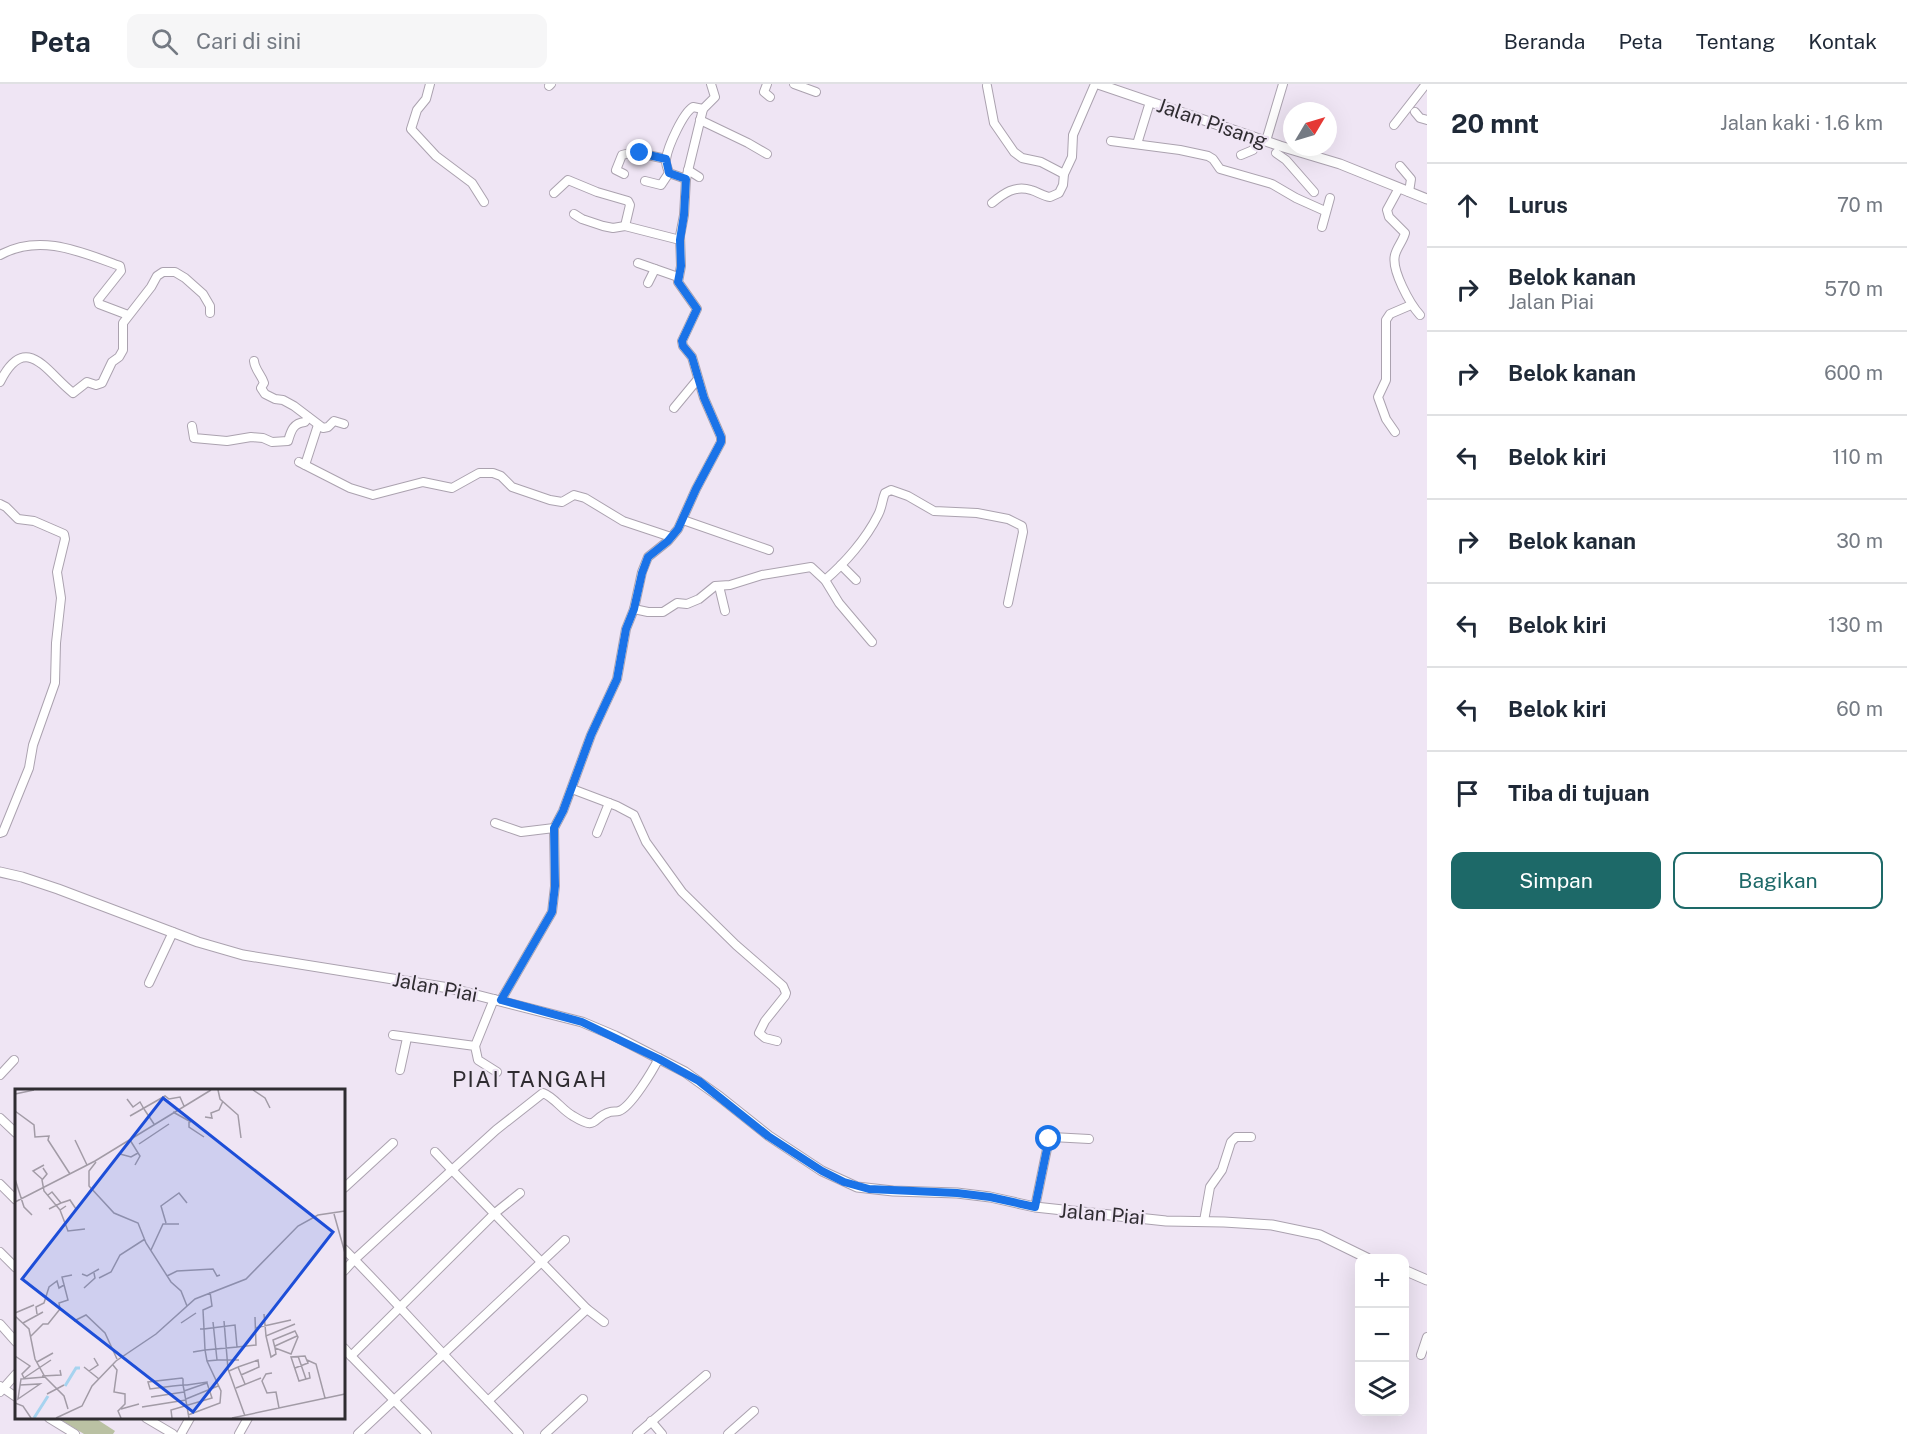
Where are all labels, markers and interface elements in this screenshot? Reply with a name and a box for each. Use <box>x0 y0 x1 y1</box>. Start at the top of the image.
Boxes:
search box <box>127 14 547 68</box>
text: Peta <box>30 25 91 58</box>
icon: search <box>148 25 181 58</box>
text: Cari di sini <box>196 28 301 54</box>
text: Beranda <box>1504 29 1585 54</box>
text: Peta <box>1618 29 1663 54</box>
text: Tentang <box>1696 29 1775 54</box>
text: Kontak <box>1808 29 1877 54</box>
street label: Jalan Pisang <box>1154 93 1270 153</box>
north arrow <box>1283 102 1337 156</box>
text: 20 mnt <box>1451 108 1539 139</box>
text: Jalan kaki · 1.6 km <box>1720 111 1883 135</box>
route end <box>626 139 652 165</box>
icon: ahead <box>1451 189 1484 222</box>
text: Lurus <box>1508 192 1568 218</box>
text: 70 m <box>1837 193 1883 217</box>
text: Belok kanan <box>1508 264 1636 290</box>
icon: right <box>1451 273 1484 306</box>
text: 570 m <box>1824 277 1883 301</box>
text: Jalan Piai <box>1508 290 1594 314</box>
icon: right <box>1451 357 1484 390</box>
text: Belok kanan <box>1508 360 1636 386</box>
text: 600 m <box>1824 361 1883 385</box>
icon: left <box>1451 441 1484 474</box>
text: Belok kiri <box>1508 444 1606 470</box>
text: 110 m <box>1832 445 1883 469</box>
icon: right <box>1451 525 1484 558</box>
text: Belok kanan <box>1508 528 1636 554</box>
text: 30 m <box>1836 529 1883 553</box>
icon: left <box>1451 609 1484 642</box>
text: Belok kiri <box>1508 612 1606 638</box>
text: 130 m <box>1828 613 1883 637</box>
icon: left <box>1451 693 1484 726</box>
text: Belok kiri <box>1508 696 1606 722</box>
text: 60 m <box>1836 697 1883 721</box>
icon: arrive <box>1451 777 1484 810</box>
text: Tiba di tujuan <box>1508 780 1649 806</box>
button: Simpan <box>1451 852 1661 909</box>
button: Bagikan <box>1673 852 1883 909</box>
street label: Jalan Piai <box>391 967 479 1007</box>
district label: PIAI TANGAH <box>452 1066 608 1092</box>
inset map <box>15 1089 345 1419</box>
route start <box>1035 1125 1061 1151</box>
street label: Jalan Piai <box>1058 1198 1146 1230</box>
map controls <box>1355 1254 1409 1416</box>
button: + <box>1355 1254 1409 1308</box>
button: − <box>1355 1308 1409 1362</box>
button: layers <box>1355 1362 1409 1416</box>

